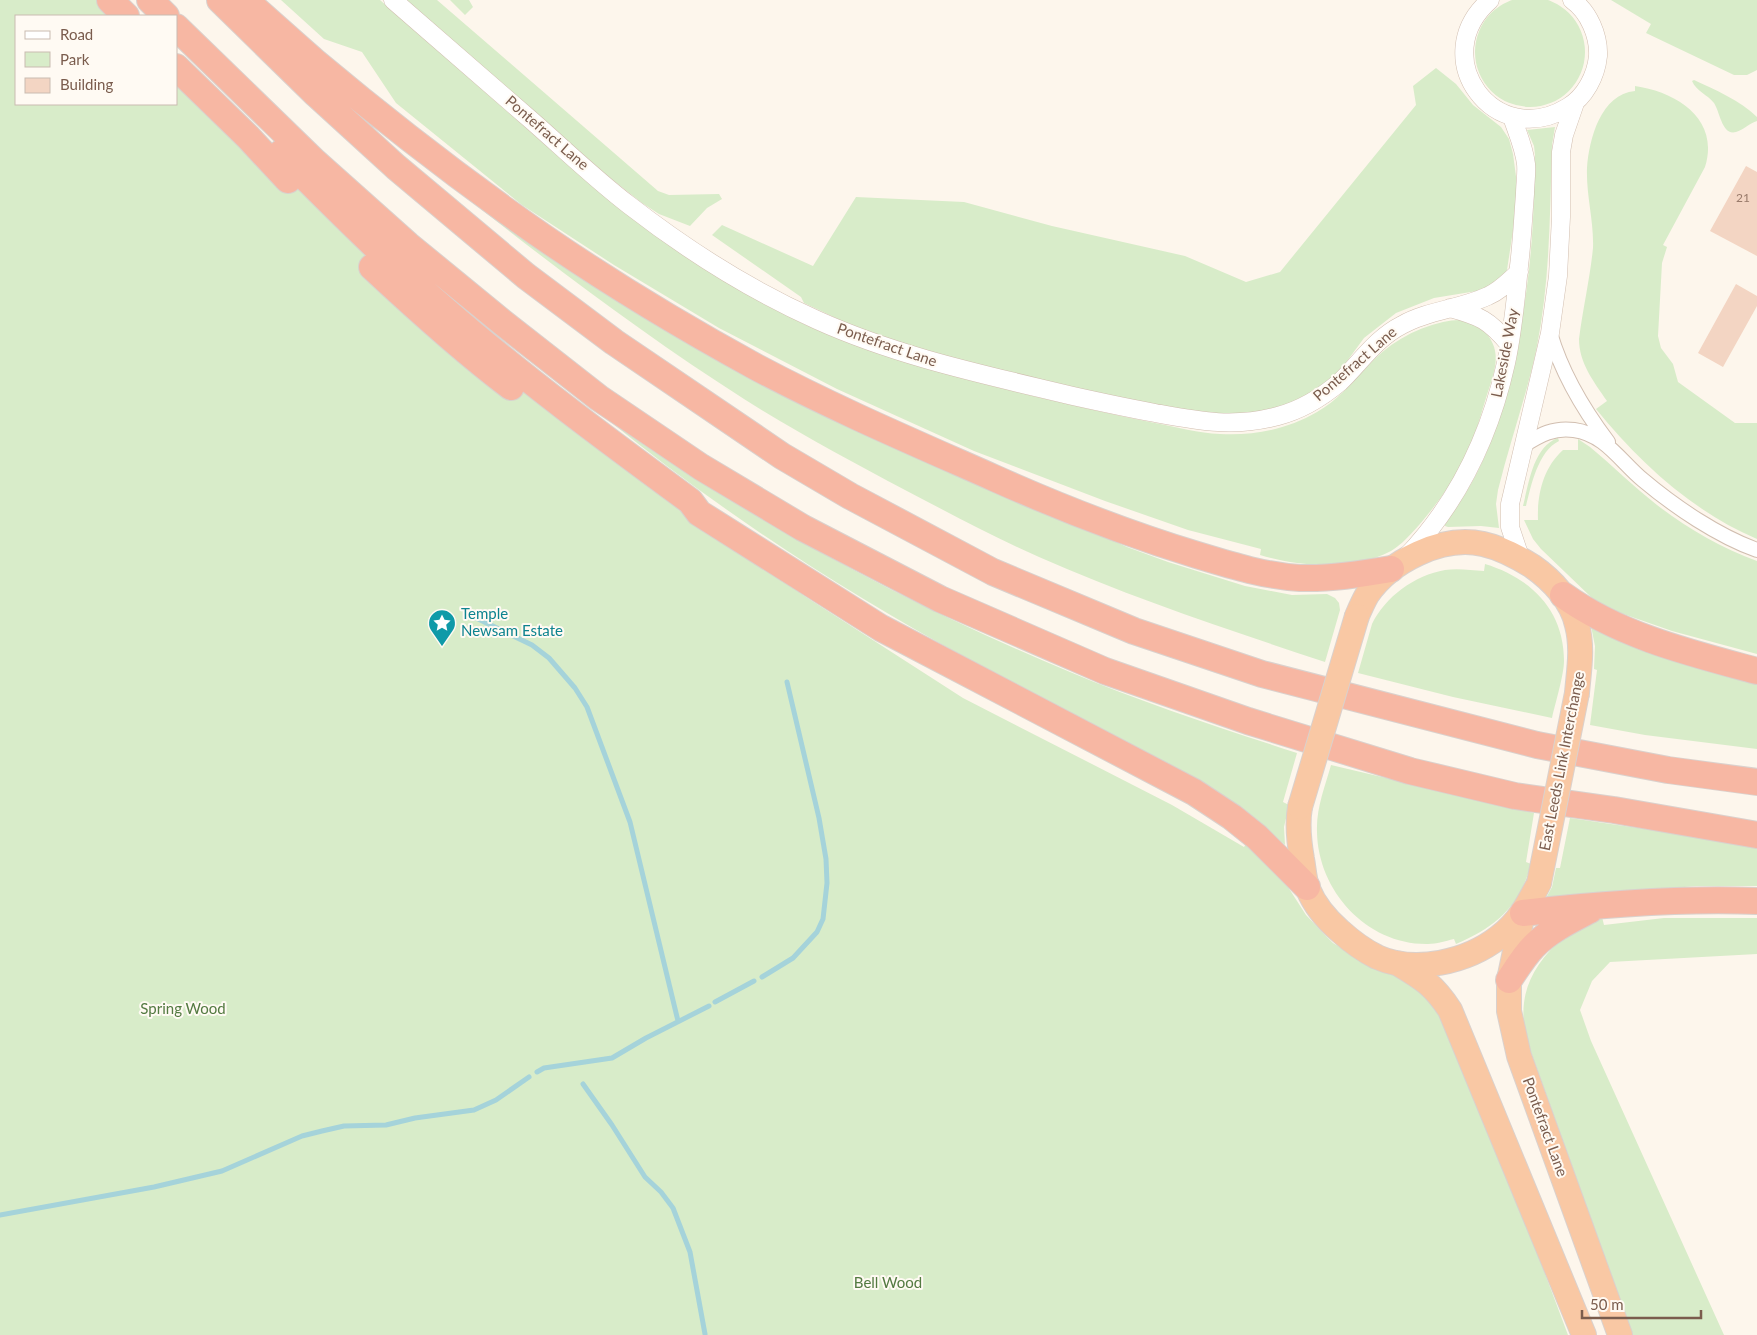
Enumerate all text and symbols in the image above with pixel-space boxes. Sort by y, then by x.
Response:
legend [15,15,178,105]
text: Road [60,25,93,43]
text: Park [60,50,90,68]
text: Building [60,75,113,93]
street label: Pontefract Lane [502,91,593,173]
house number: 21 [1736,190,1750,205]
street label: Lakeside Way [1487,307,1521,399]
street label: Pontefract Lane [835,319,940,370]
street label: Pontefract Lane [1309,322,1400,404]
place label: Temple Newsam Estate [461,604,563,639]
place icon: Temple Newsam Estate [427,608,457,647]
street label: East Leeds Link Interchange [1535,670,1587,852]
park label: Spring Wood [140,999,226,1017]
street label: Pontefract Lane [1520,1075,1572,1179]
park label: Bell Wood [854,1273,922,1291]
scale bar [1582,1288,1701,1320]
text: 50 m [1590,1295,1624,1313]

